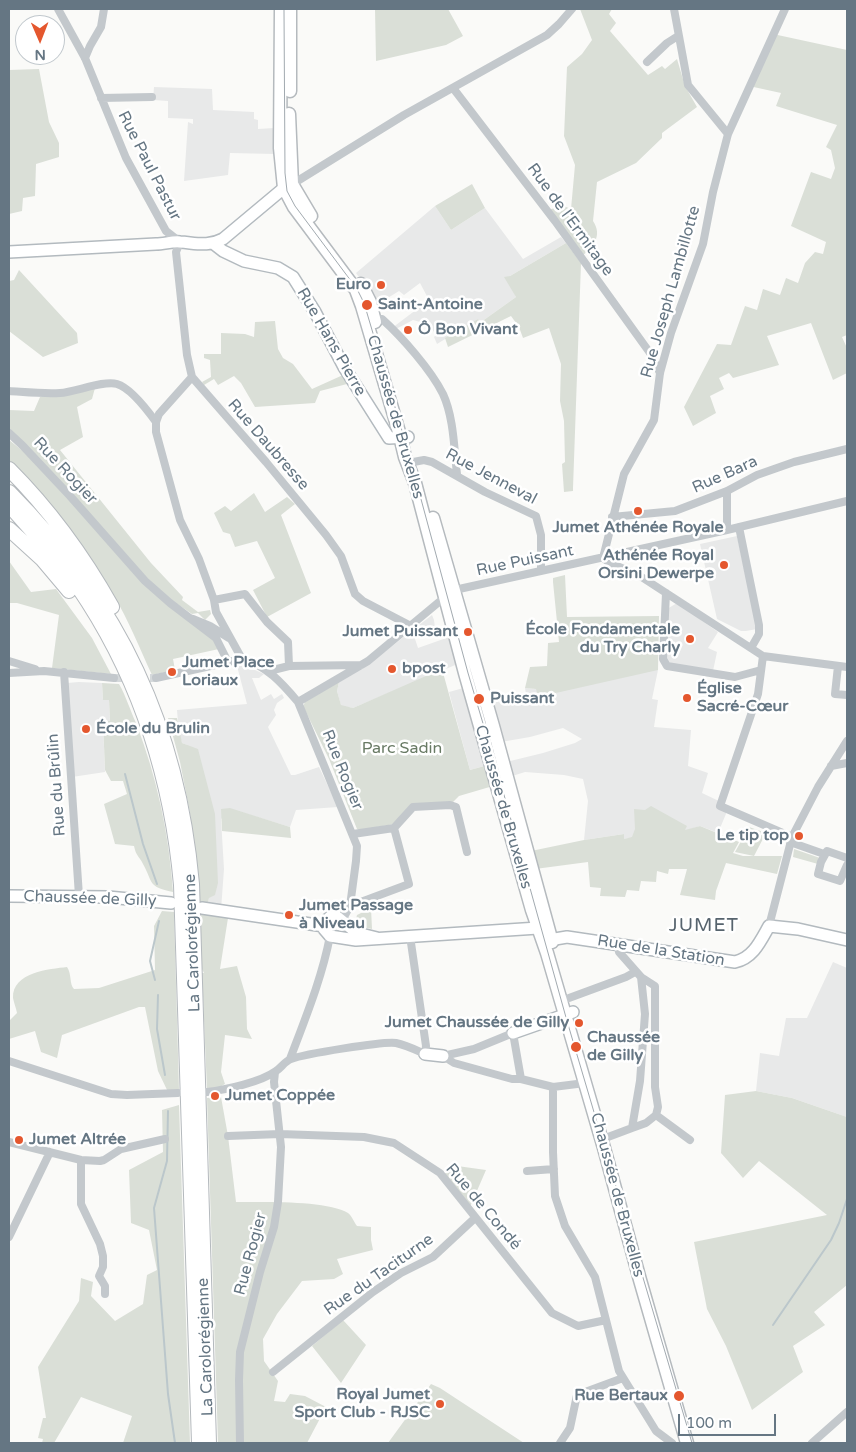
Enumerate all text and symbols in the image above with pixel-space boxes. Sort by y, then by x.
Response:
north arrow [15,15,65,65]
text: N [34,46,46,63]
street label: Rue Paul Pastur [113,108,185,224]
street label: Rue de l'Ermitage [523,160,617,280]
street label: Rue Joseph Lambillotte [637,204,705,380]
place label: Euro [336,275,371,295]
marker: Euro [375,279,387,291]
street label: Rue Hans Pierre [292,284,370,400]
place label: Saint-Antoine [378,295,483,315]
marker: Saint-Antoine [360,298,374,312]
place label: Ô Bon Vivant [418,320,518,340]
marker: Ô Bon Vivant [402,324,414,336]
street label: Chaussée de Bruxelles [362,333,428,501]
street label: Rue Daubresse [223,396,313,494]
street label: Rue Rogier [29,433,101,509]
street label: Rue Jenneval [442,445,540,509]
street label: Rue Bara [689,452,761,498]
marker: Jumet Athénée Royale [632,505,644,517]
place label: Jumet Athénée Royale [552,518,724,538]
street label: Rue Puissant [475,541,575,581]
place label: Athénée Royal Orsini Dewerpe [598,546,714,584]
marker: Athénée Royal Orsini Dewerpe [718,559,730,571]
place label: École Fondamentale du Try Charly [526,620,680,658]
place label: Jumet Puissant [342,622,458,642]
marker: Jumet Puissant [462,626,474,638]
marker: École Fondamentale du Try Charly [684,633,696,645]
place label: Jumet Place Loriaux [182,653,274,691]
place label: bpost [402,659,446,679]
marker: bpost [386,663,398,675]
marker: Jumet Place Loriaux [166,666,178,678]
place label: Église Sacré-Cœur [697,679,788,717]
place label: Puissant [490,689,554,709]
marker: Puissant [472,692,486,706]
marker: Église Sacré-Cœur [681,692,693,704]
place label: École du Brulin [96,719,210,739]
marker: École du Brulin [80,723,92,735]
street label: Chaussée de Bruxelles [470,723,536,891]
street label: Rue Rogier [317,727,367,813]
street label: Rue du Brûlin [44,733,70,837]
park label: Parc Sadin [362,739,442,759]
place label: Le tip top [716,826,789,846]
marker: Le tip top [793,830,805,842]
street label: La Carolorégienne [181,873,205,1013]
street label: Chaussée de Gilly [23,887,157,911]
place label: Jumet Passage à Niveau [299,896,413,934]
marker: Jumet Passage à Niveau [283,909,295,921]
district label: JUMET [668,915,740,937]
street label: Rue de la Station [596,931,726,971]
place label: Jumet Chaussée de Gilly [385,1013,569,1033]
marker: Jumet Chaussée de Gilly [573,1017,585,1029]
place label: Chaussée de Gilly [587,1028,660,1066]
marker: Chaussée de Gilly [569,1040,583,1054]
place label: Jumet Coppée [225,1086,335,1106]
marker: Jumet Coppée [209,1090,221,1102]
street label: Chaussée de Bruxelles [586,1111,648,1279]
place label: Jumet Altrée [29,1130,126,1150]
marker: Jumet Altrée [13,1134,25,1146]
street label: Rue de Condé [441,1160,525,1254]
street label: Rue Rogier [231,1211,271,1297]
street label: Rue du Taciturne [321,1230,437,1320]
street label: La Carolorégienne [194,1277,218,1417]
place label: Royal Jumet Sport Club - RJSC [294,1385,430,1423]
place label: Rue Bertaux [574,1386,668,1406]
marker: Rue Bertaux [672,1389,686,1403]
marker: Royal Jumet Sport Club - RJSC [434,1398,446,1410]
scale bar [681,1404,778,1436]
text: 100 m [686,1414,732,1432]

